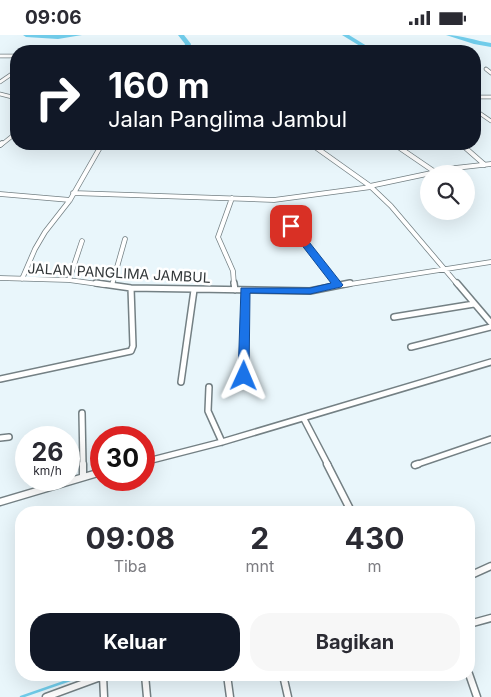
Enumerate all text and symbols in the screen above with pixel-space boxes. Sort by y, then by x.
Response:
text: 09:06 [25,6,82,29]
text: 160 m [108,64,210,106]
icon: right [25,65,90,130]
text: Jalan Panglima Jambul [108,106,347,132]
map controls [420,165,475,220]
button: search [420,165,475,220]
pin [270,205,312,247]
icon: arrive [277,212,305,240]
street label: JALAN PANGLIMA JAMBUL [27,259,211,286]
position arrow [217,349,269,401]
speed limit sign: 30 [90,426,155,491]
text: 26 [32,437,63,467]
text: km/h [33,463,62,478]
text: 09:08 [85,520,175,556]
text: 2 [250,520,269,556]
text: 430 [345,520,405,556]
text: Tiba [114,556,147,576]
text: mnt [245,556,274,576]
text: m [368,556,382,576]
button: Keluar [30,613,240,671]
button: Bagikan [250,613,460,671]

